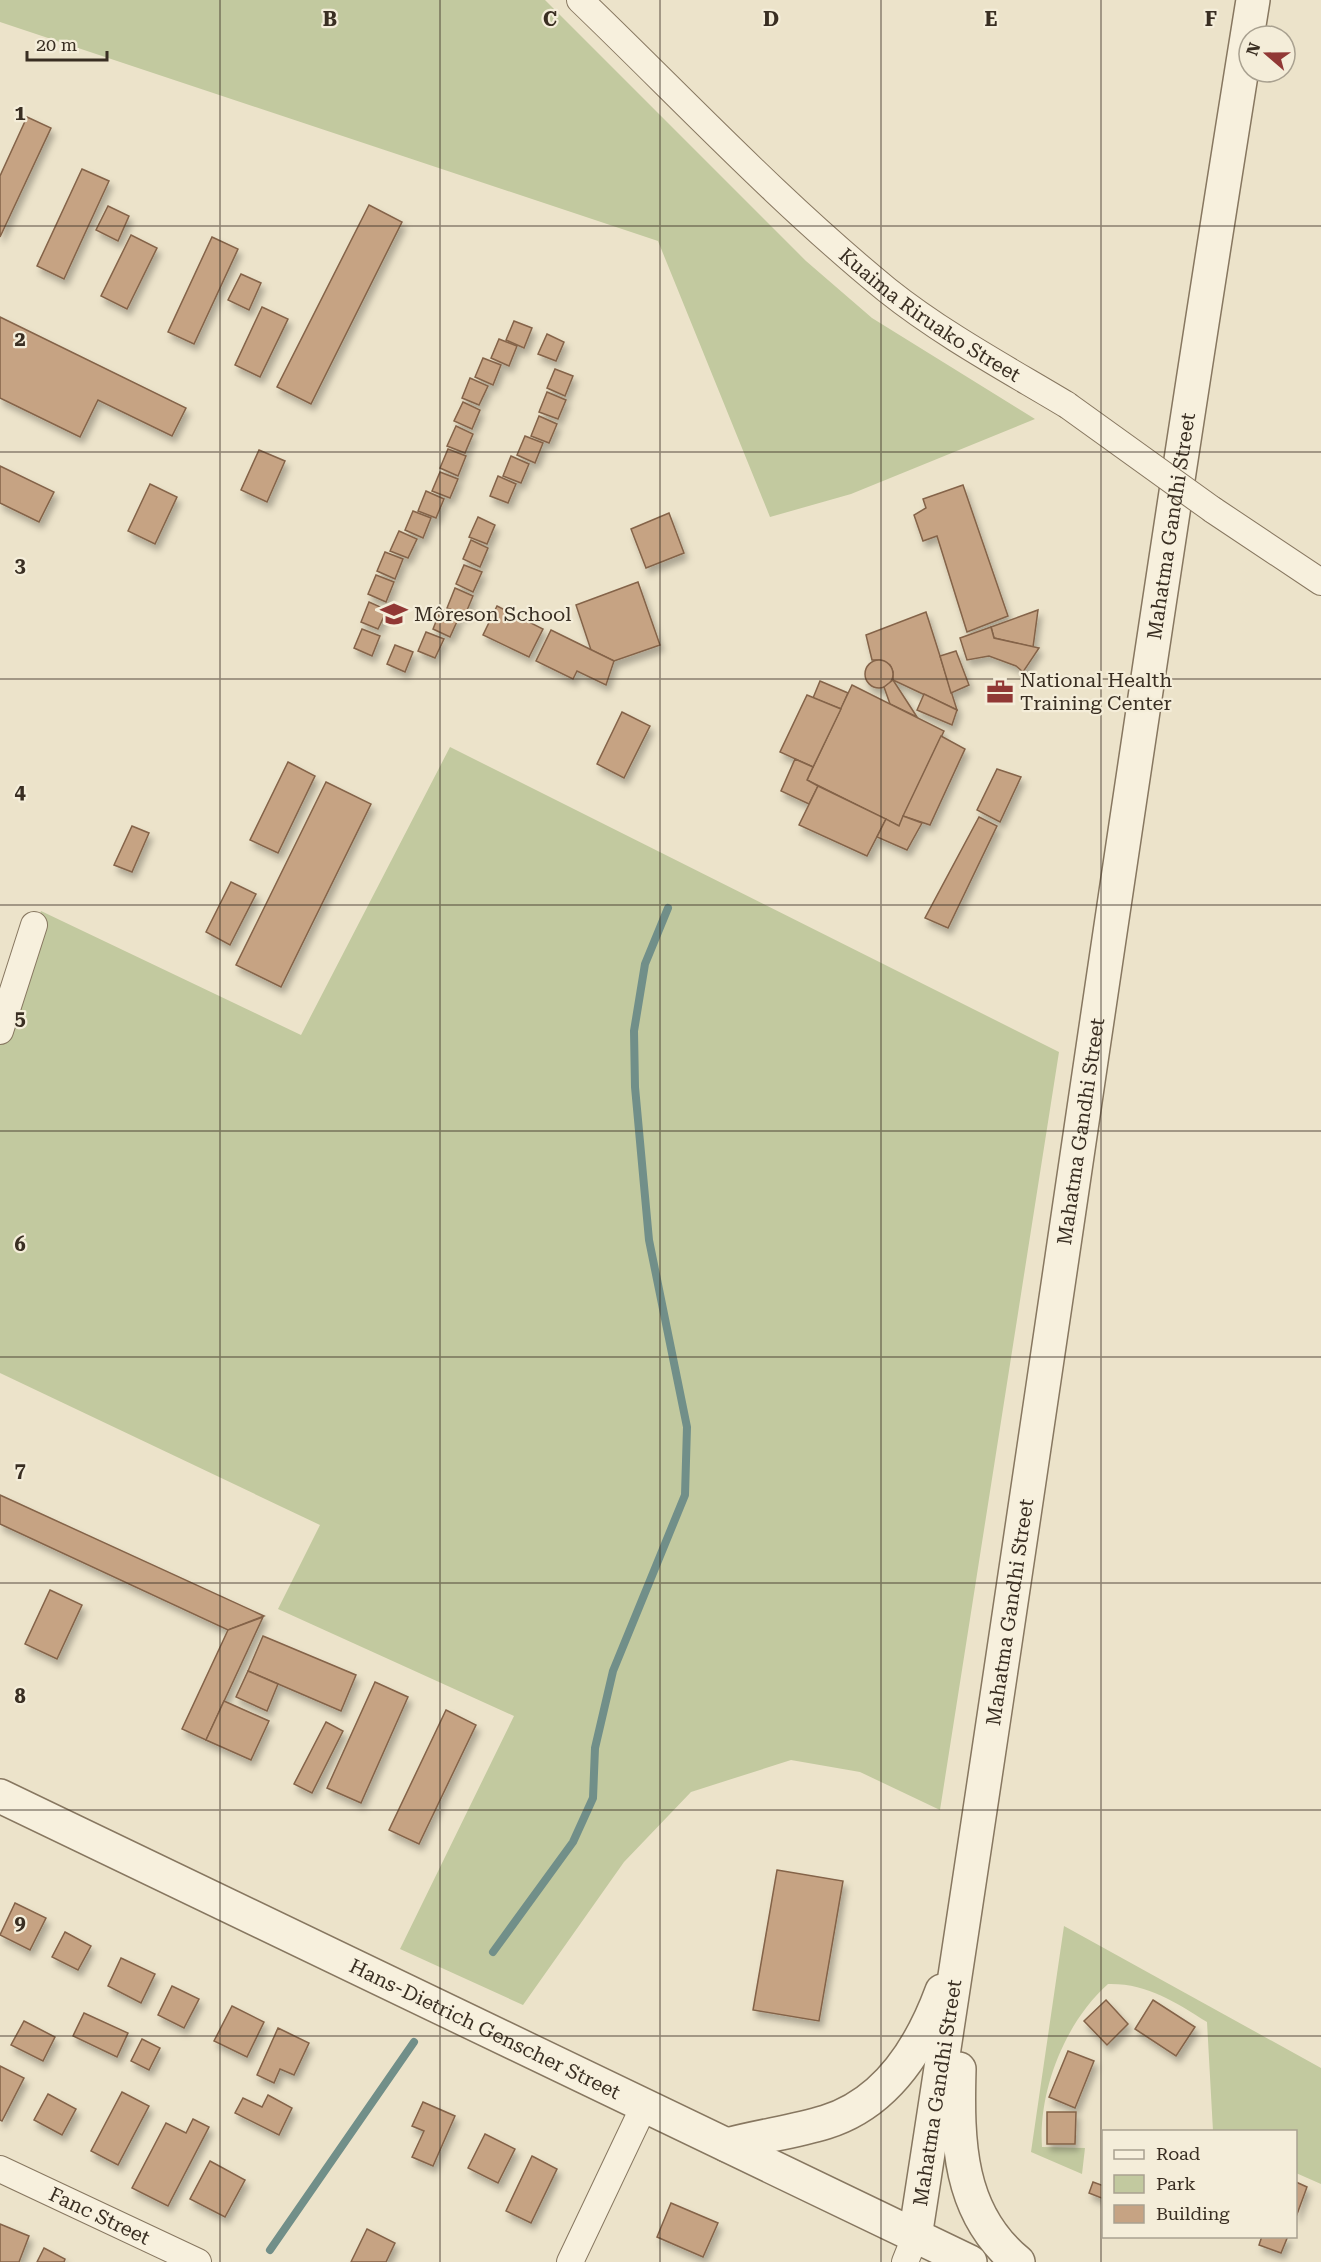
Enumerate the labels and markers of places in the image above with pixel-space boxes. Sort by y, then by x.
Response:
school or university icon: Môreson School [379,599,409,629]
place label: Môreson School [414,602,571,626]
place label: National Health Training Center [1020,668,1172,715]
office icon: National Health Training Center [985,677,1015,707]

